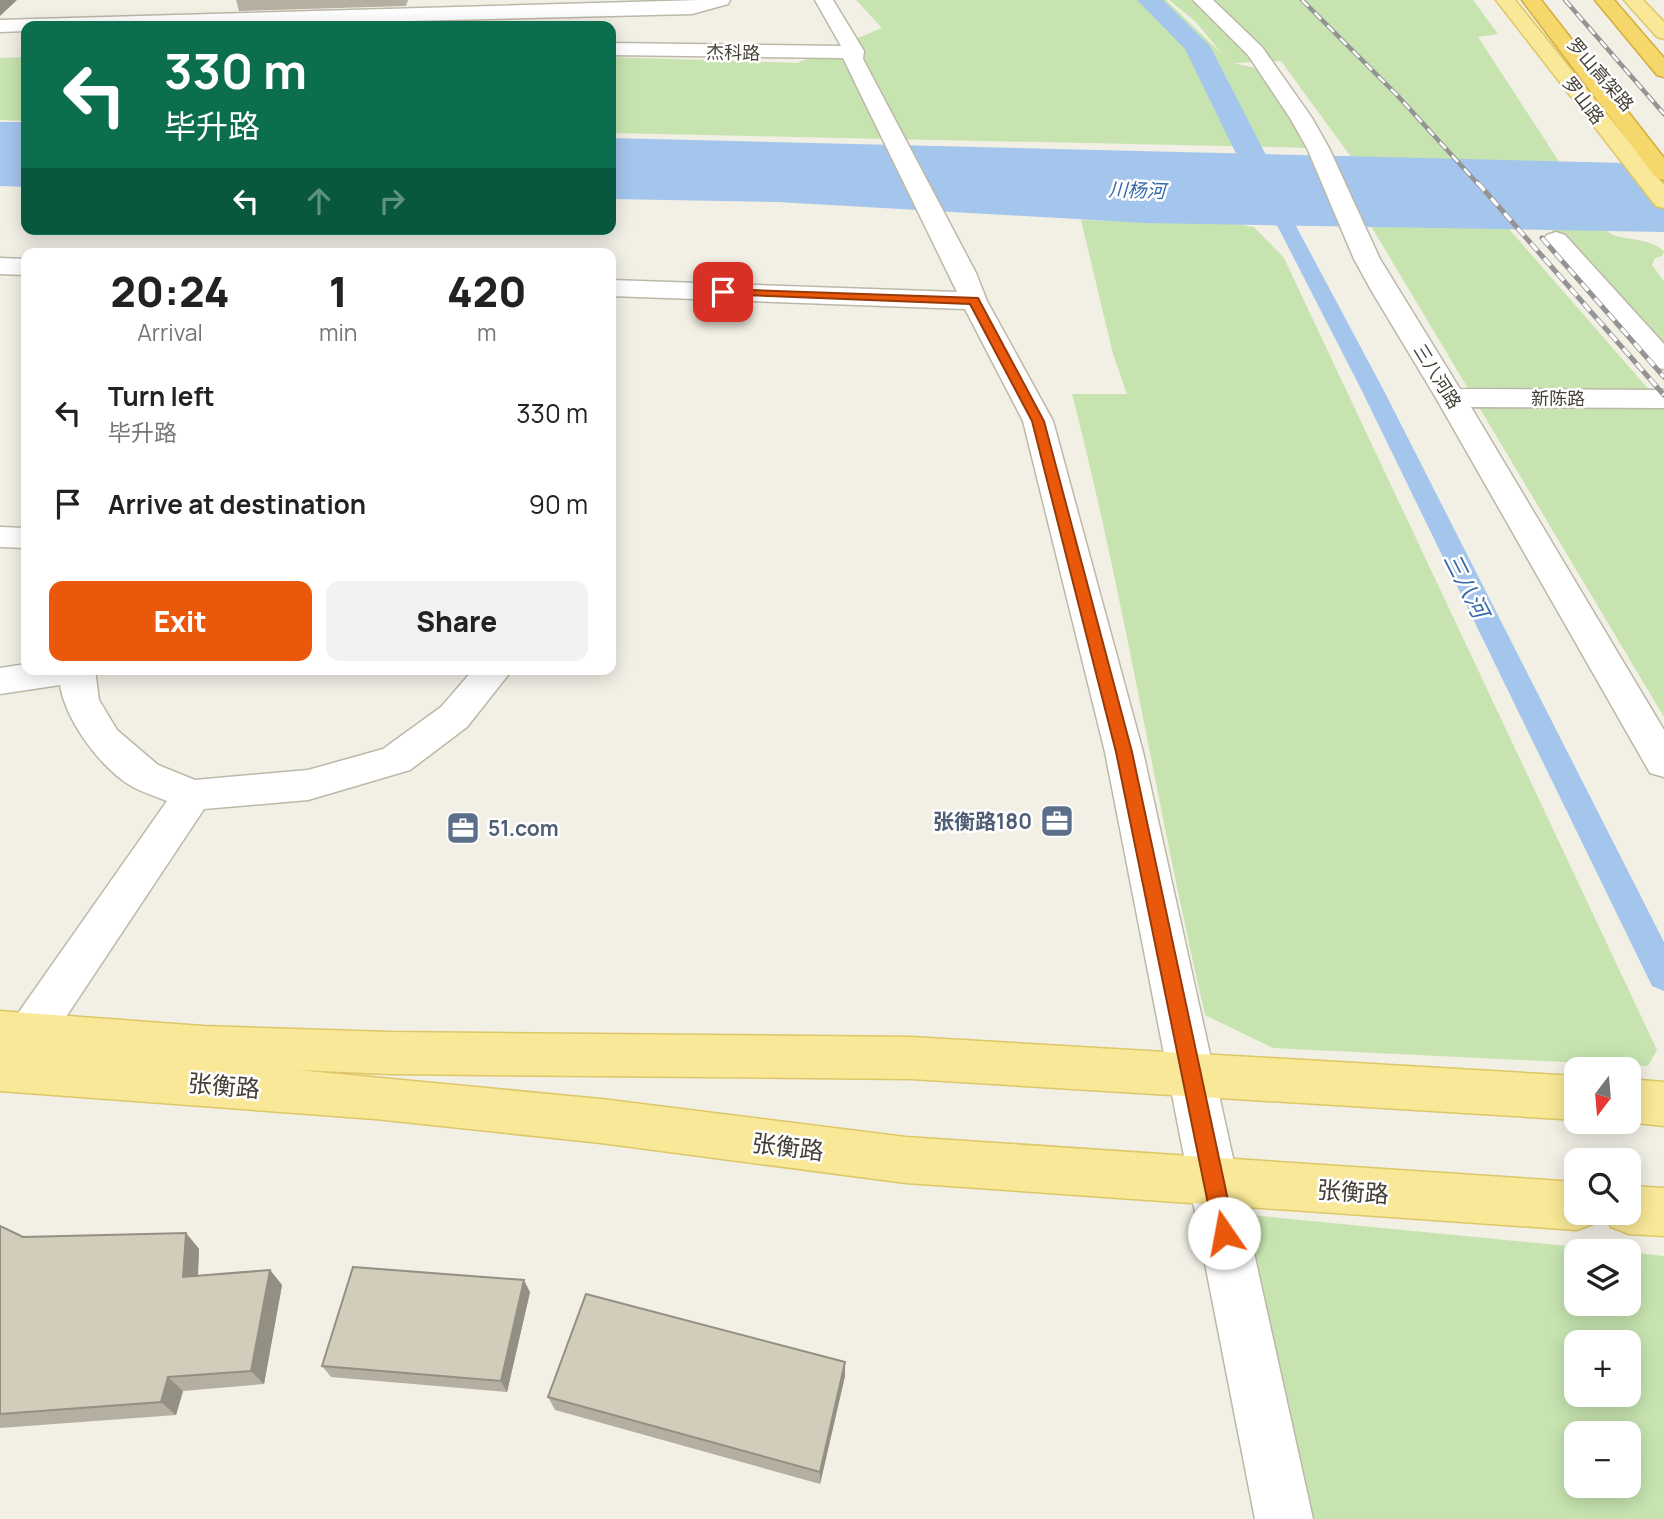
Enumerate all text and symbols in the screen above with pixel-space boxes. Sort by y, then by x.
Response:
street label: 罗山高架路 [1562,32,1640,116]
text: 330 m [164,37,307,104]
street label: 杰科路 [706,40,760,64]
icon: left [49,49,140,140]
street label: 罗山路 [1558,71,1610,129]
text: 毕升路 [164,104,260,148]
water label: 川杨河 [1108,176,1170,204]
icon: left [227,182,265,220]
icon: ahead [300,182,338,220]
icon: right [373,182,411,220]
text: 20:24 [110,262,230,320]
text: 1 [329,262,348,320]
text: 420 [447,262,527,320]
pin [693,262,753,322]
icon: arrive [704,273,742,311]
text: Arrival [137,316,203,348]
text: min [319,316,358,348]
text: m [477,316,497,348]
street label: 三八河路 [1409,339,1467,413]
text: Turn left [108,378,215,414]
street label: 新陈路 [1531,386,1585,410]
icon: left [49,394,87,432]
text: 330 m [516,395,588,431]
text: 毕升路 [108,416,177,448]
icon: arrive [49,485,87,523]
text: Arrive at destination [108,486,366,522]
text: 90 m [529,486,588,522]
water label: 三八河 [1437,547,1499,627]
button: Exit [49,581,312,661]
button: Share [326,581,588,661]
office icon: 张衡路180 [1038,802,1076,840]
place label: 张衡路180 [933,807,1032,835]
office icon: 51.com [444,809,482,847]
place label: 51.com [488,814,559,842]
north arrow [1564,1057,1642,1134]
map controls [1564,1057,1641,1498]
street label: 张衡路 [187,1065,261,1105]
street label: 张衡路 [750,1125,826,1167]
button: search [1564,1148,1641,1225]
street label: 张衡路 [1316,1172,1390,1210]
position arrow [1187,1196,1261,1270]
button: layers [1564,1239,1641,1316]
button: + [1564,1330,1641,1407]
button: − [1564,1421,1641,1498]

